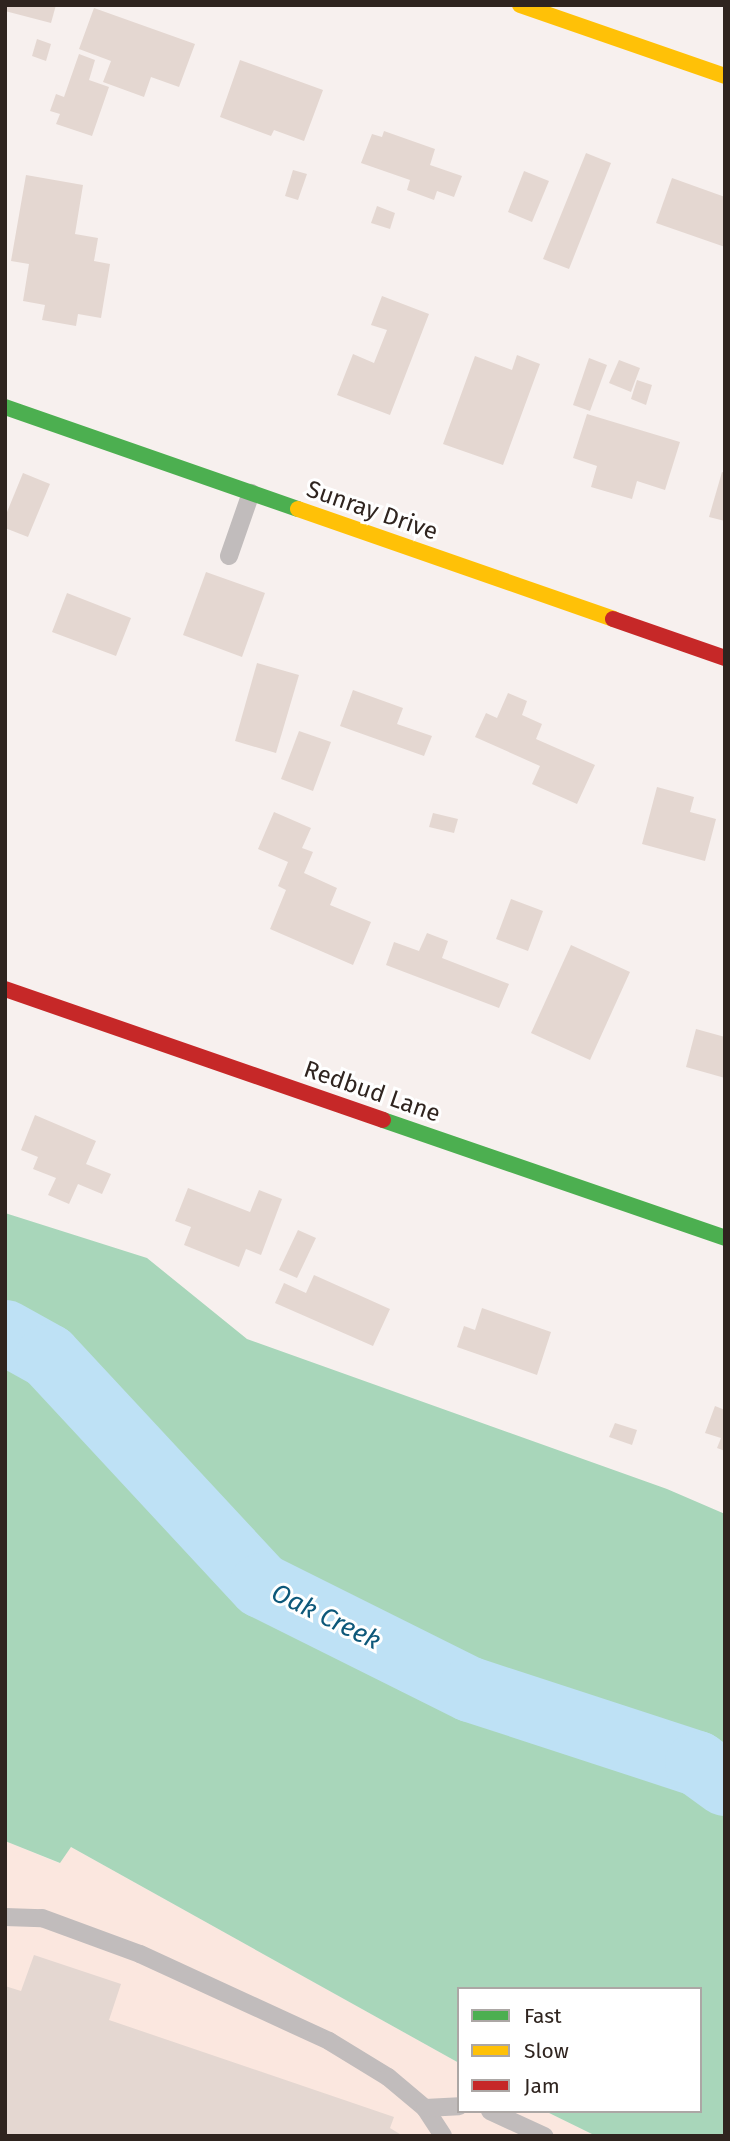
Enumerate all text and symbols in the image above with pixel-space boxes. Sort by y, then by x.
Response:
street label: Sunray Drive [303,475,441,547]
street label: Redbud Lane [300,1055,444,1129]
water label: Oak Creek [266,1577,386,1657]
legend [457,1987,702,2113]
text: Fast [524,2003,562,2029]
text: Slow [524,2038,569,2064]
text: Jam [524,2073,560,2099]

